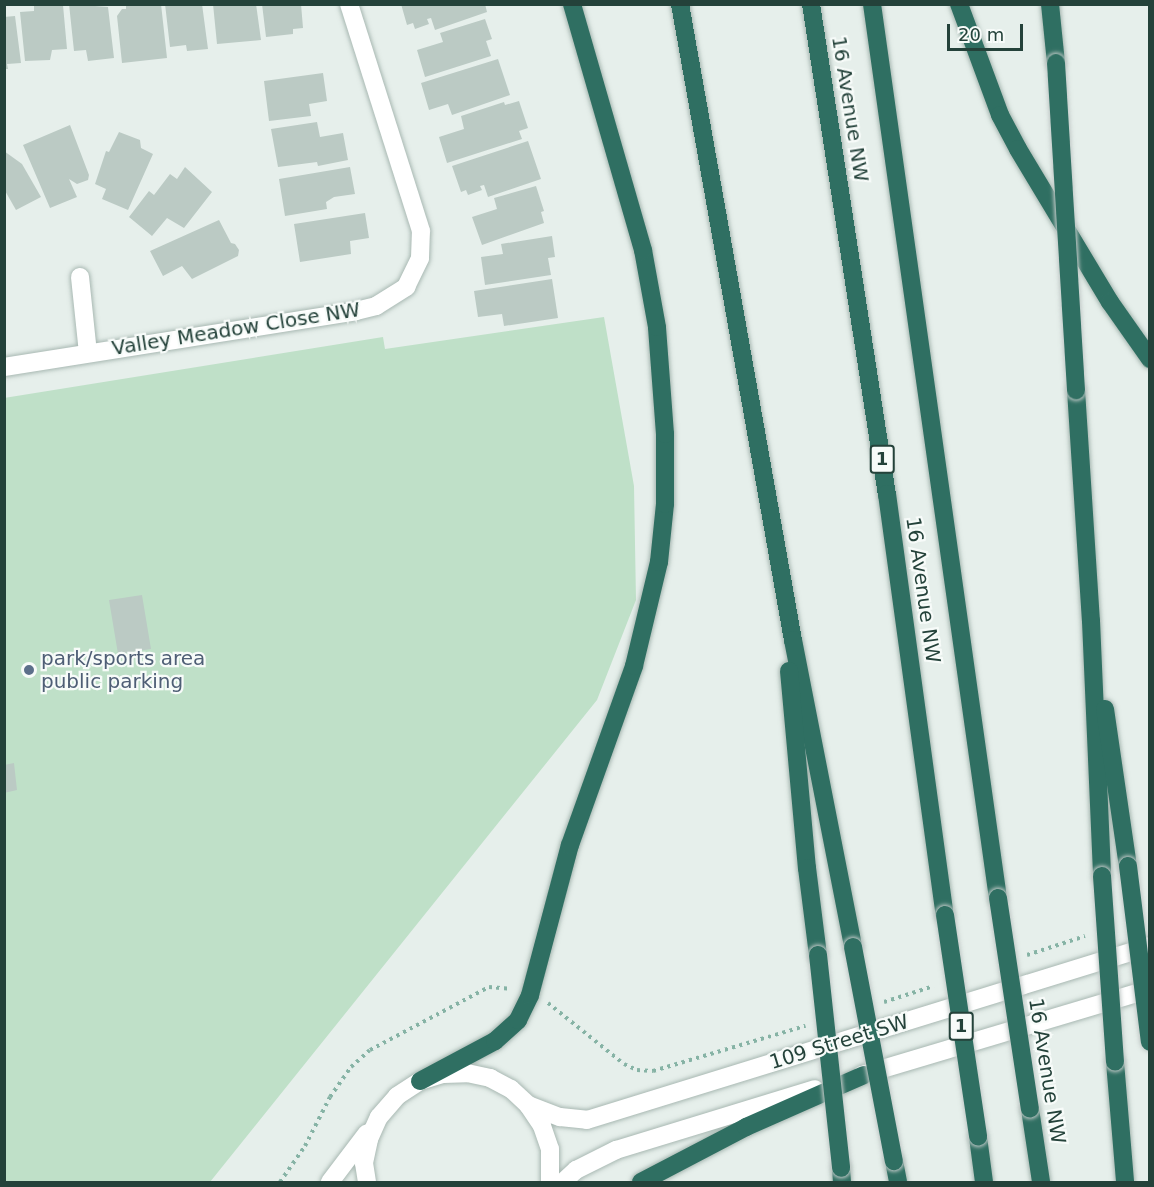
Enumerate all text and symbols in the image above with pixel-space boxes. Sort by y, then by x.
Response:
scale bar [950,12,1026,50]
text: 20 m [958,24,1004,45]
street label: 16 Avenue NW [827,34,873,184]
street label: Valley Meadow Close NW [110,298,362,360]
road number: 1 [868,444,896,474]
street label: 16 Avenue NW [901,515,945,665]
place label: park/sports area public parking [41,646,205,693]
marker: park/sports area public parking [22,663,36,677]
street label: 16 Avenue NW [1024,996,1070,1146]
street label: 109 Street SW [767,1009,911,1075]
road number: 1 [948,1011,974,1041]

